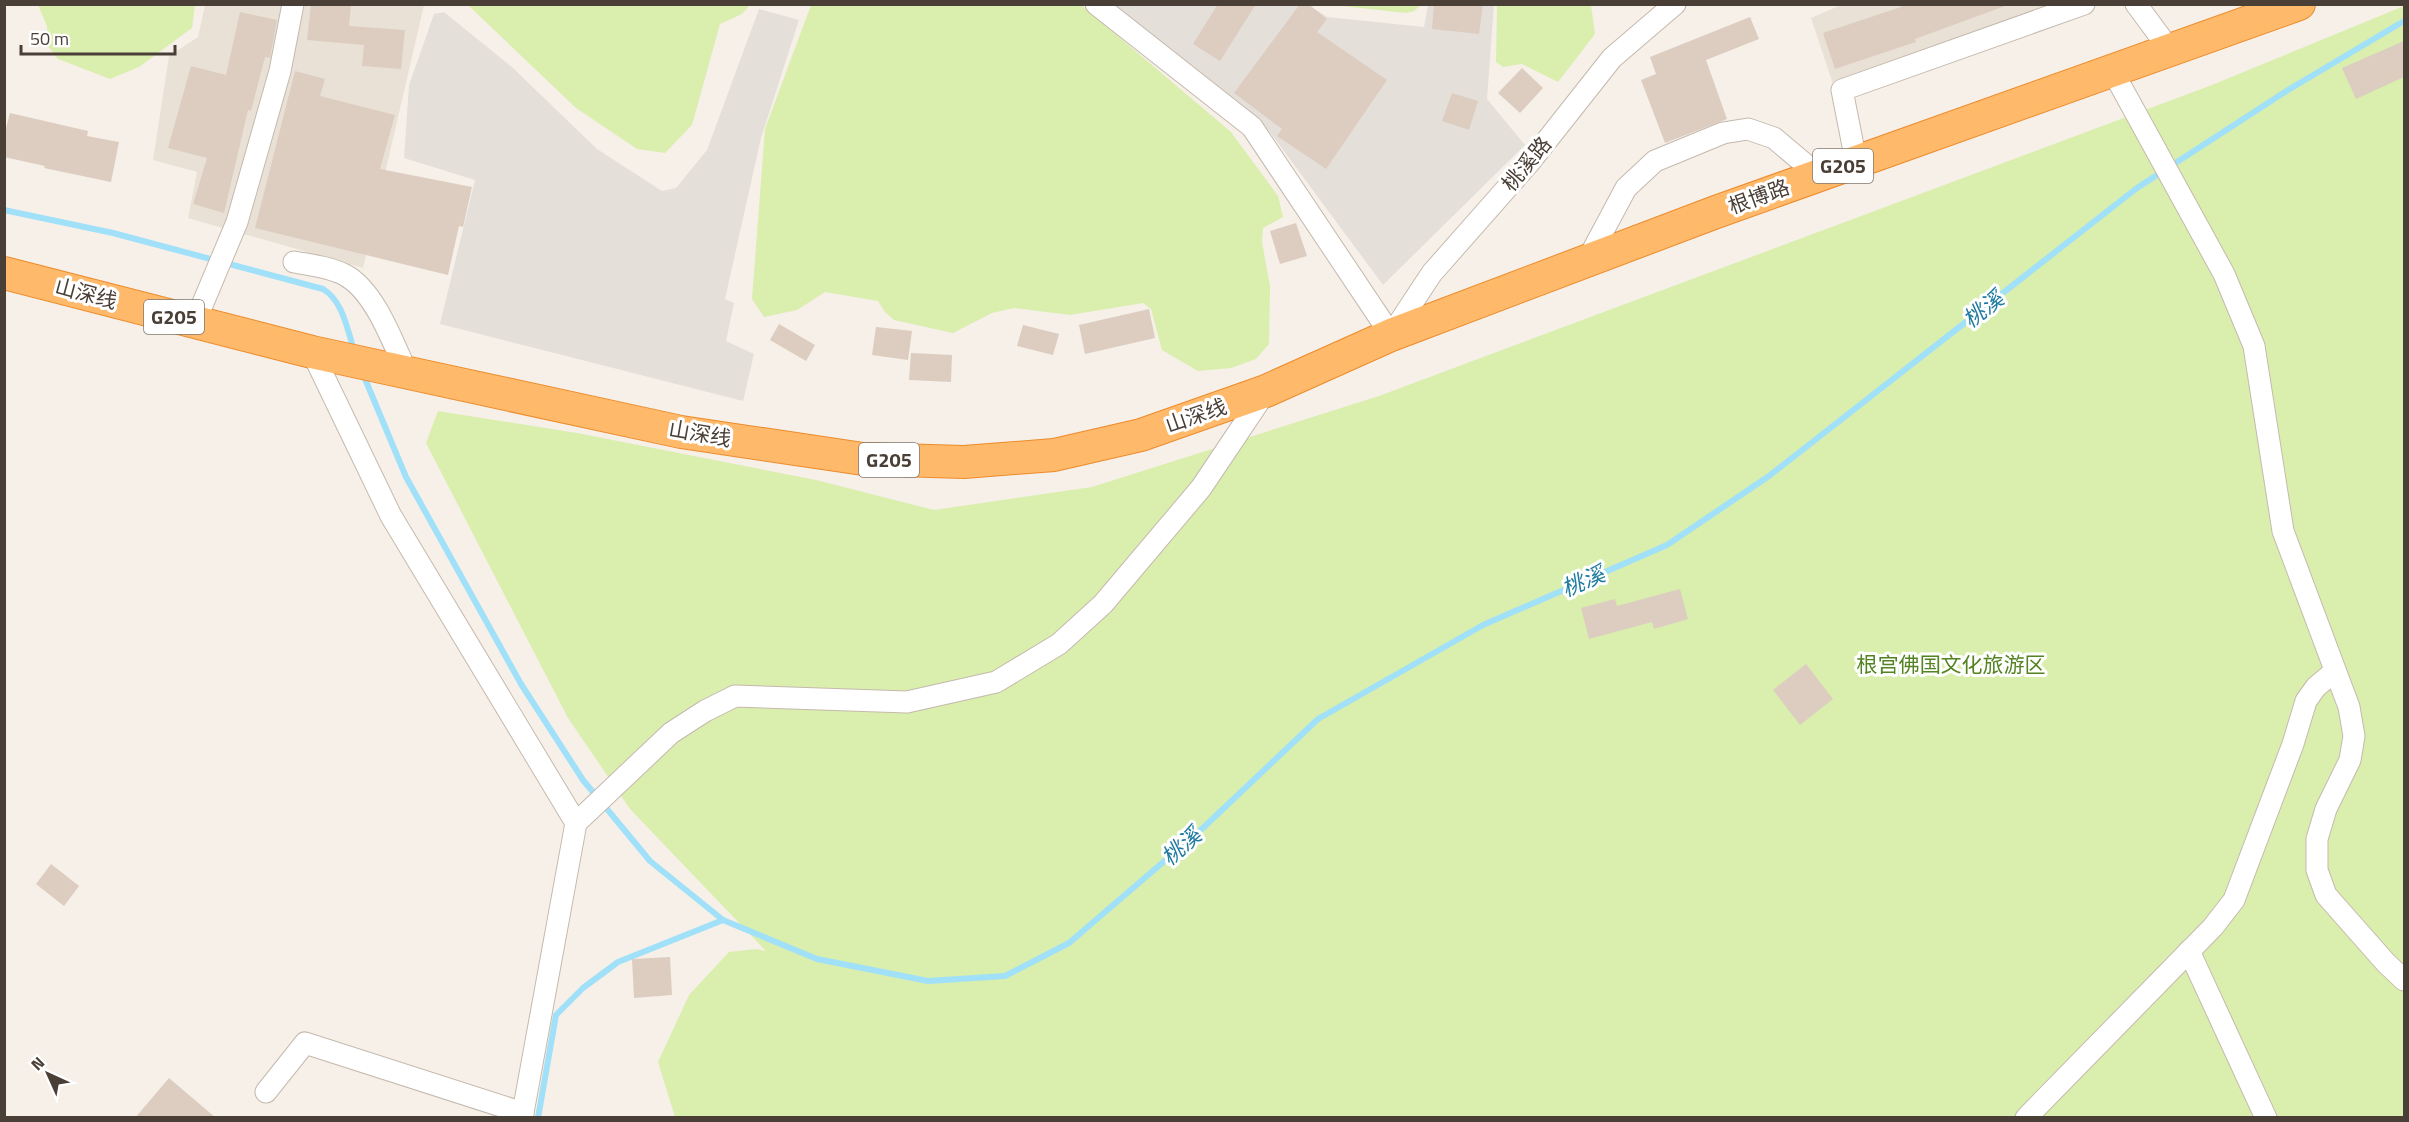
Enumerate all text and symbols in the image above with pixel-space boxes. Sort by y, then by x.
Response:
scale bar [21,18,176,56]
text: 50 m [30,25,69,52]
street label: 桃溪路 [1494,129,1559,198]
road number: G205 [1813,149,1873,183]
street label: 根博路 [1724,170,1794,222]
street label: 山深线 [52,269,121,317]
water label: 桃溪 [1955,281,2012,336]
road number: G205 [144,300,204,334]
street label: 山深线 [1161,390,1231,440]
street label: 山深线 [666,412,734,454]
road number: G205 [859,443,919,477]
water label: 桃溪 [1556,556,1612,605]
park label: 根宫佛国文化旅游区 [1857,648,2046,680]
water label: 桃溪 [1153,817,1210,873]
north arrow [18,1044,78,1104]
text: N [25,1051,50,1076]

